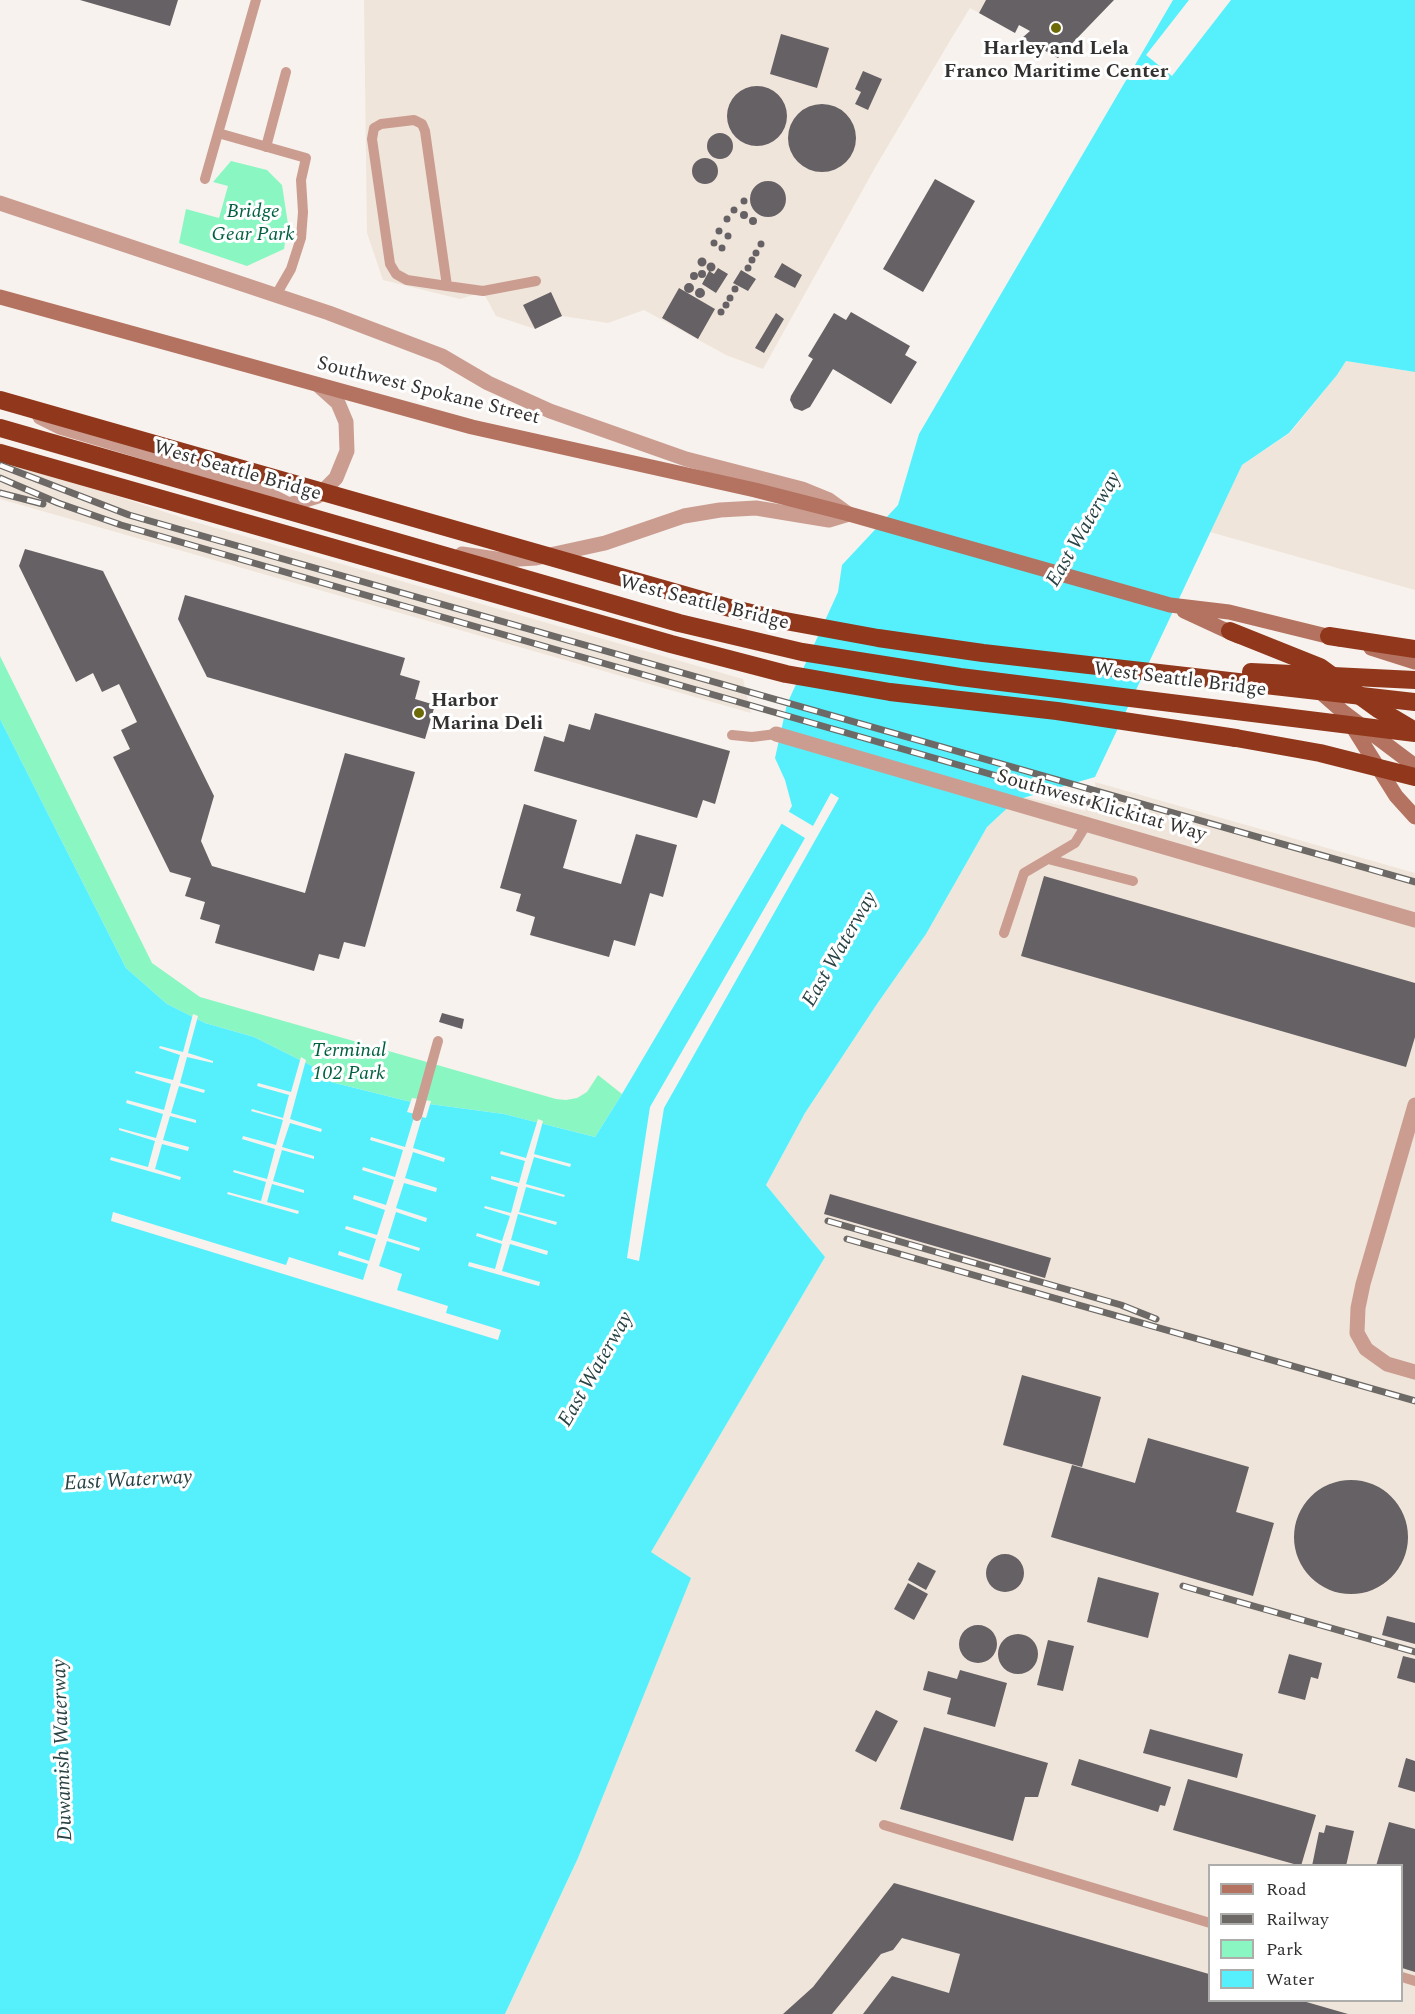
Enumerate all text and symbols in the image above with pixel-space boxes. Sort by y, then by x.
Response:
marker: Harley and Lela Franco Maritime Center [1049,21,1063,35]
place label: Harley and Lela Franco Maritime Center [944,38,1168,85]
park label: Bridge Gear Park [211,201,295,248]
street label: Southwest Spokane Street [314,353,542,431]
street label: West Seattle Bridge [150,437,324,507]
water label: East Waterway [1042,468,1128,592]
street label: West Seattle Bridge [617,571,791,637]
street label: West Seattle Bridge [1092,659,1268,703]
place label: Harbor Marina Deli [431,690,543,737]
marker: Harbor Marina Deli [412,706,426,720]
street label: Southwest Klickitat Way [993,766,1209,848]
water label: East Waterway [798,888,884,1012]
park label: Terminal 102 Park [312,1040,386,1087]
water label: East Waterway [554,1308,640,1432]
water label: East Waterway [63,1466,193,1498]
water label: Duwamish Waterway [48,1658,80,1842]
legend [1208,1864,1403,2002]
text: Road [1266,1876,1307,1903]
text: Railway [1266,1906,1329,1933]
text: Park [1266,1936,1303,1963]
text: Water [1266,1966,1314,1993]

